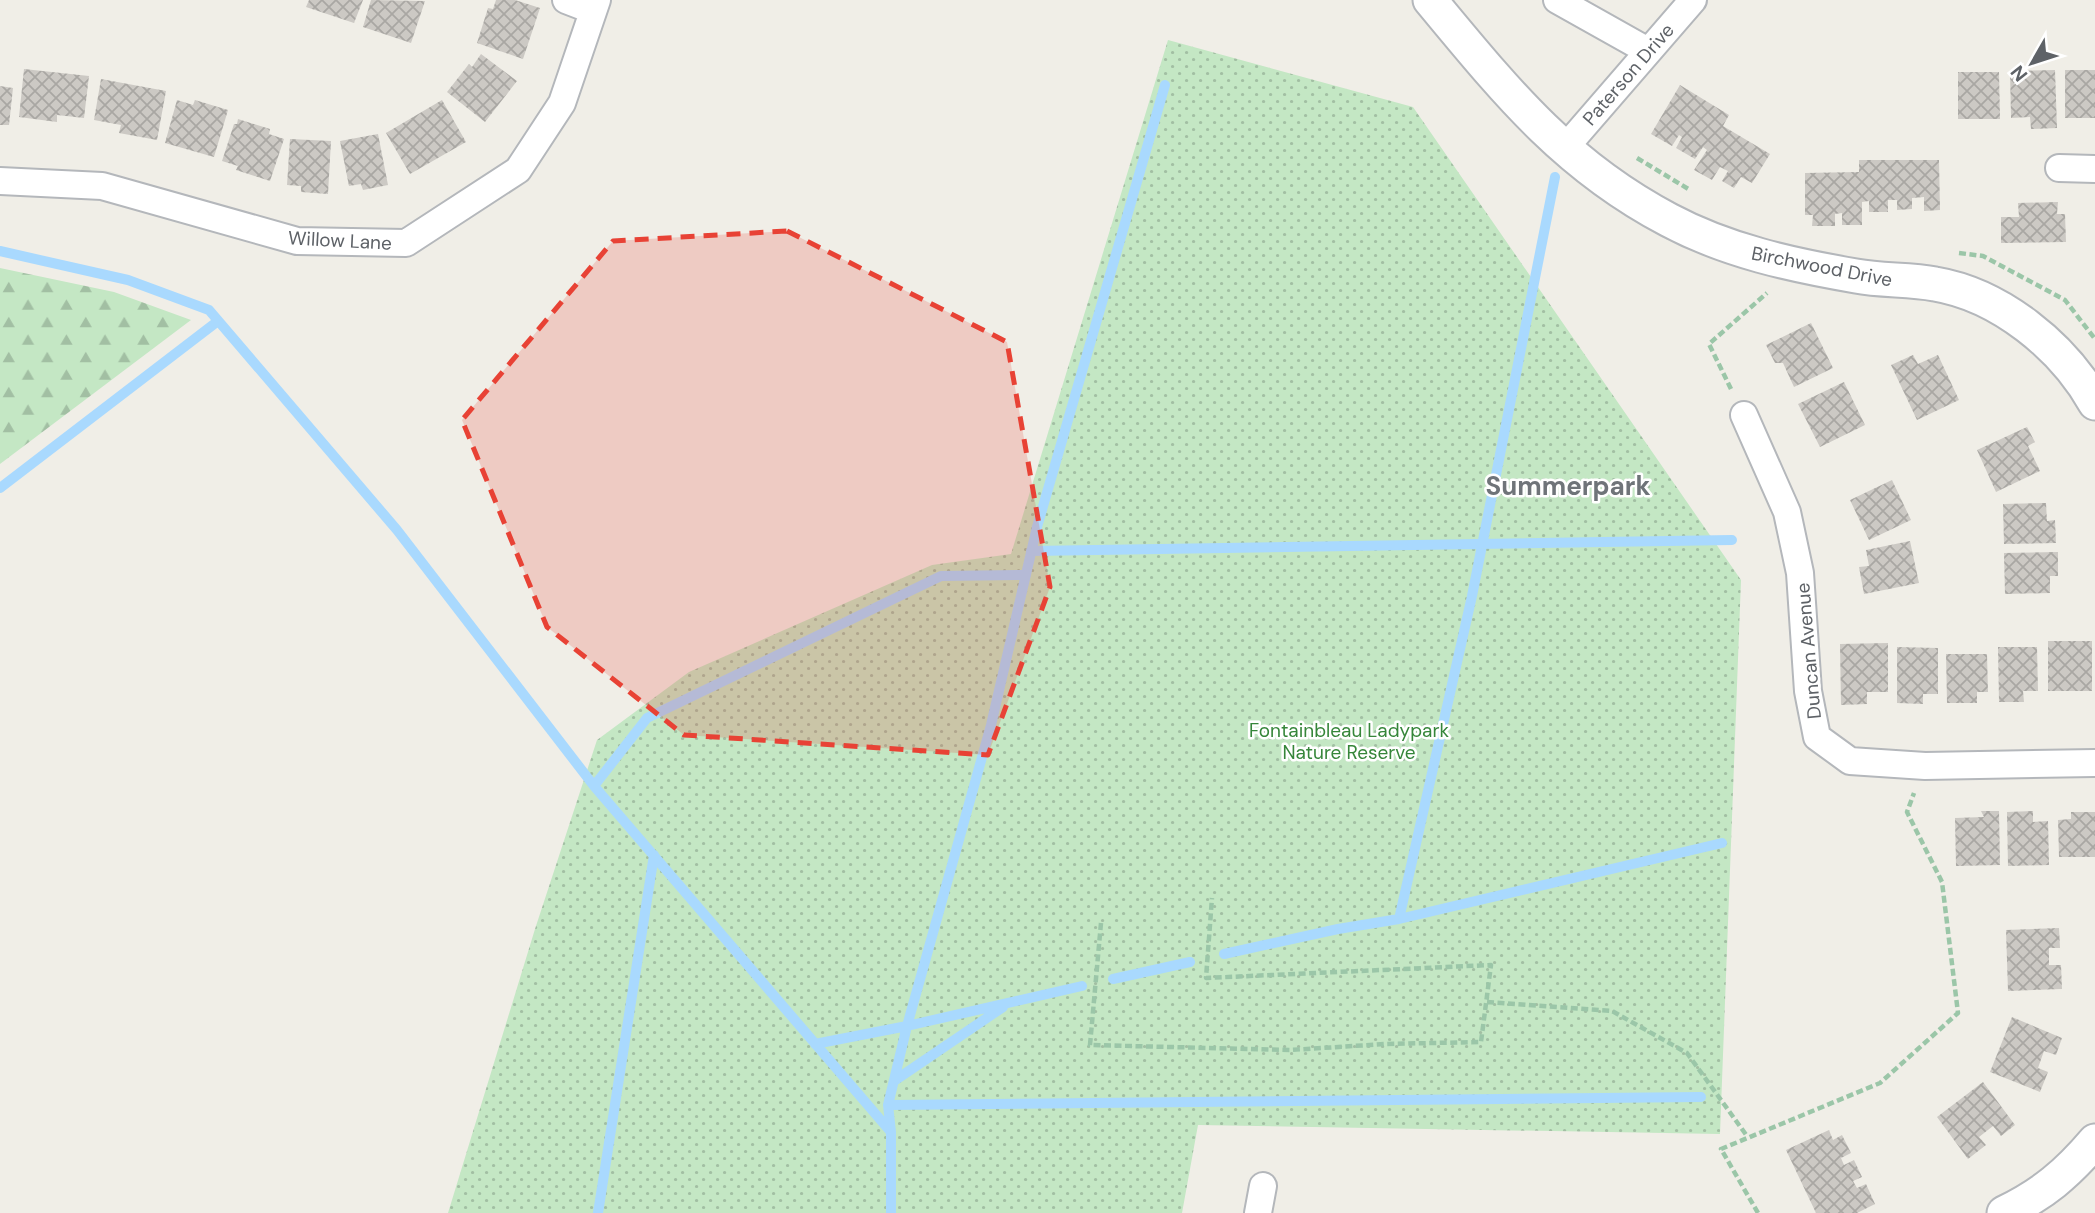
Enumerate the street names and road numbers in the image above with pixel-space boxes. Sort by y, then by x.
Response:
street label: Paterson Drive [1577,18,1680,131]
street label: Willow Lane [287,225,393,256]
street label: Birchwood Drive [1749,241,1895,292]
street label: Duncan Avenue [1790,582,1827,720]

